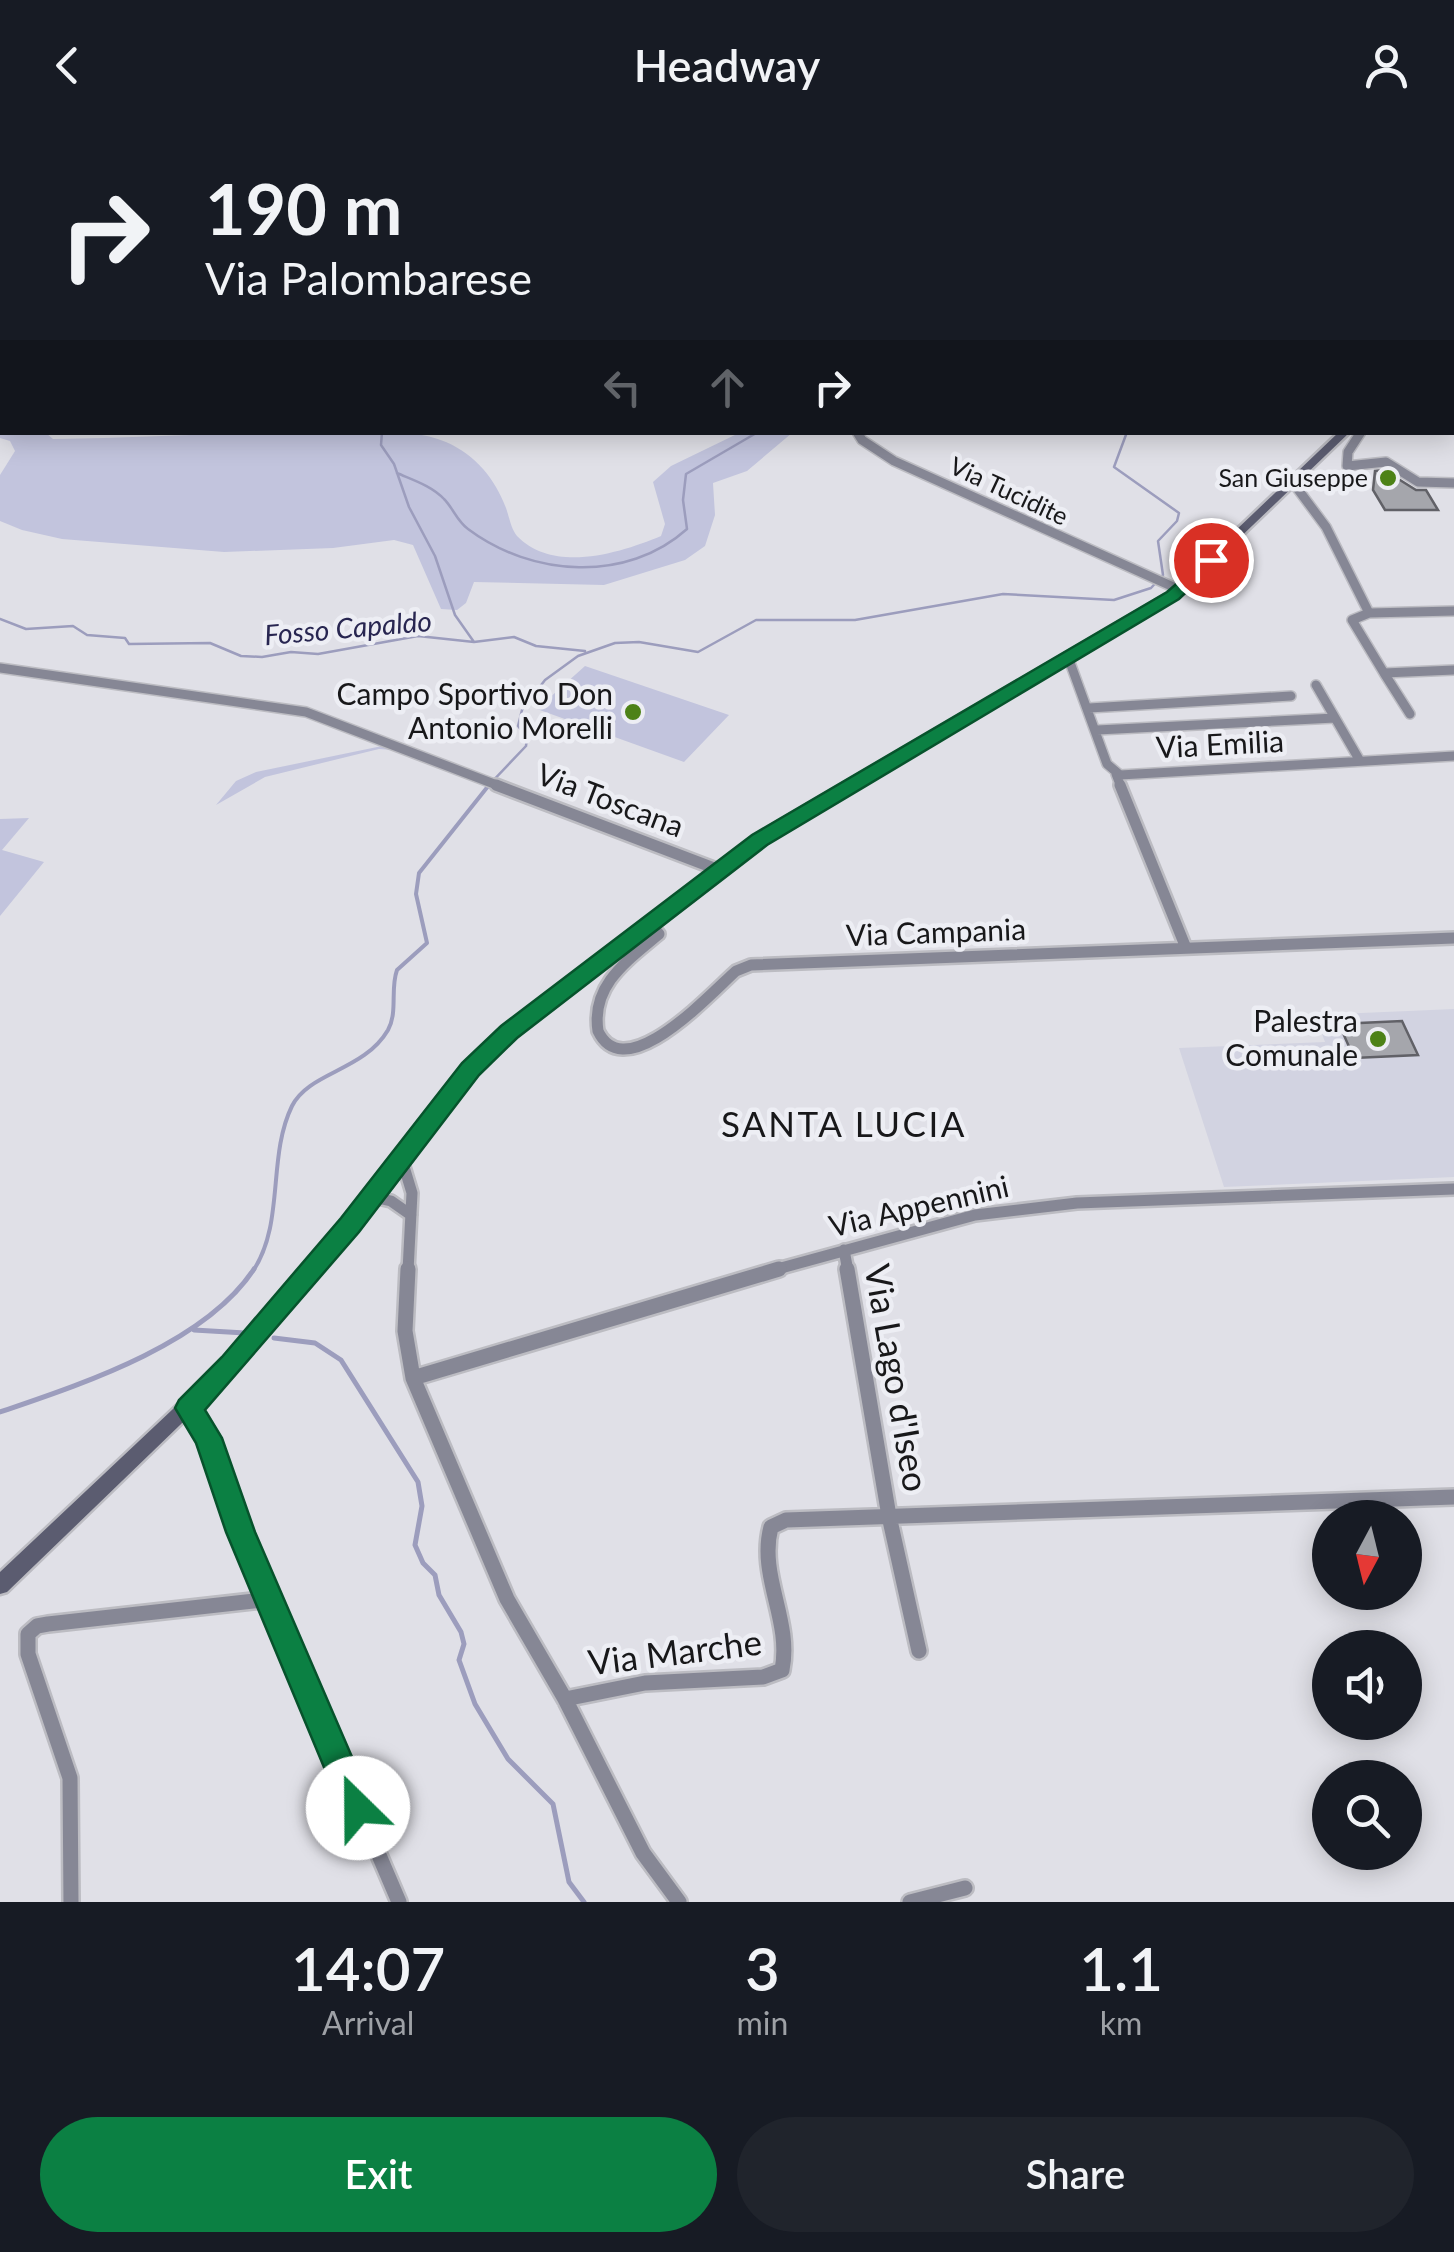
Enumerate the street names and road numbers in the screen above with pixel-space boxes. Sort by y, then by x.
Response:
street label: Via Tucidite [945,450,1073,531]
street label: Via Emilia [1155,722,1285,764]
street label: Via Toscana [532,755,689,844]
street label: Via Campania [845,910,1027,952]
street label: Via Appennini [825,1167,1012,1243]
street label: Via Lago d'Iseo [857,1261,939,1495]
street label: Via Marche [586,1620,764,1682]

